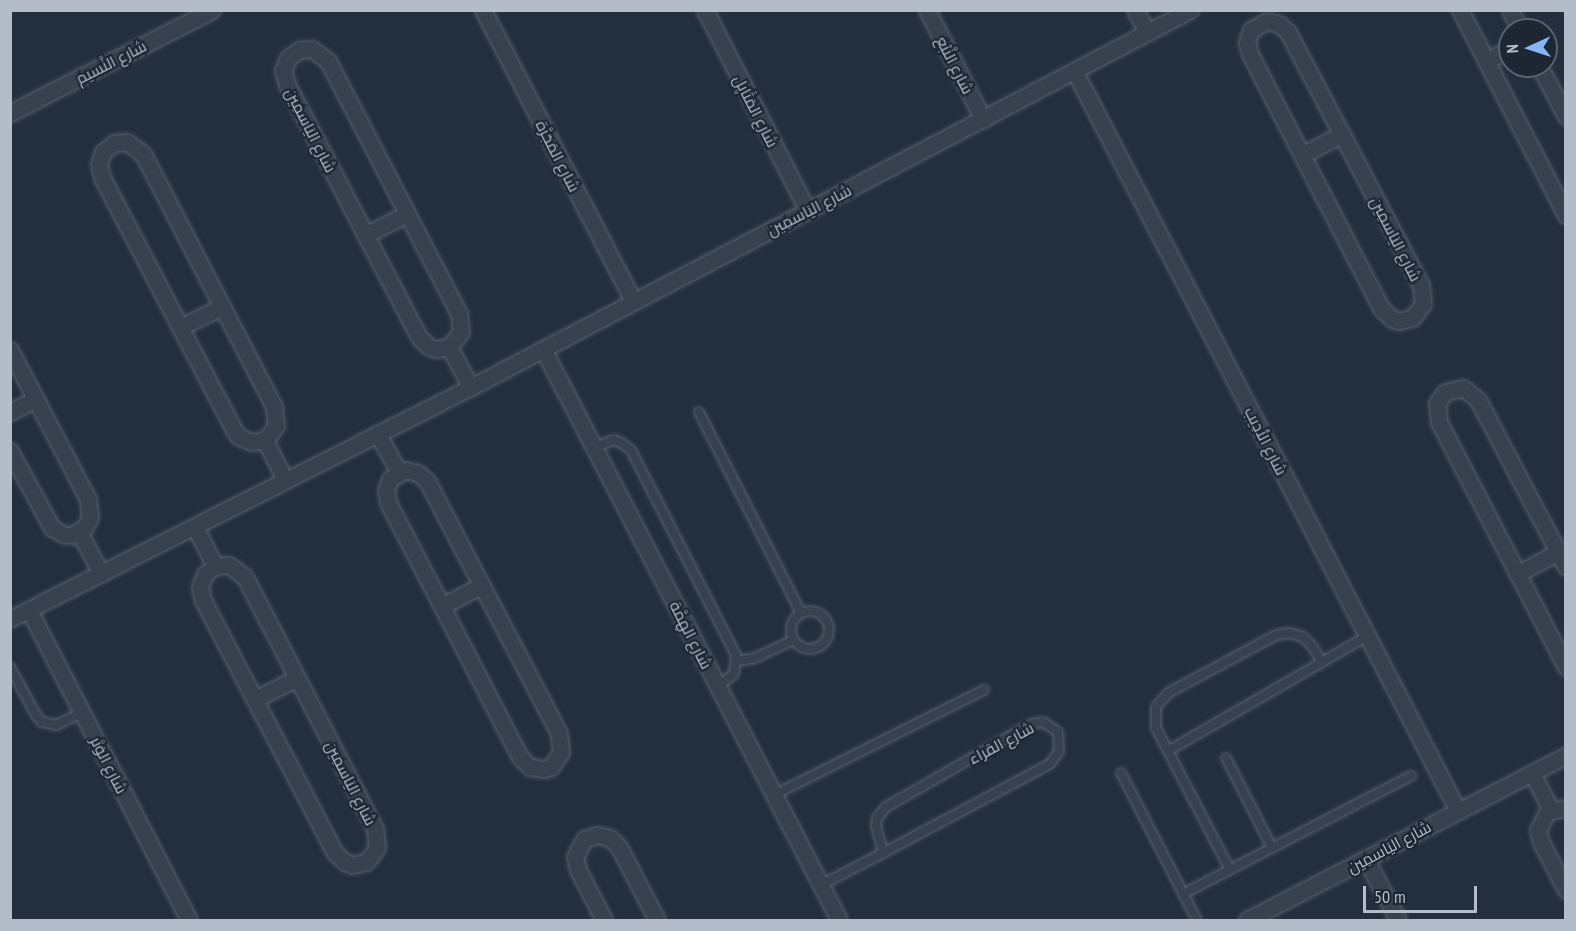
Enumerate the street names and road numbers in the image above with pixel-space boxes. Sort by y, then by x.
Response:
street label: شارع النَّبْع [932,33,978,97]
street label: شارع النَّسيم [72,36,150,88]
street label: شارع المَثَايِل [730,72,782,150]
street label: شارع اليَاسمِين [281,84,341,176]
street label: شارع المَجَرَّة [532,117,584,195]
street label: شارع اليَاسمِين [763,180,855,240]
street label: شارع اليَاسمِين [1366,193,1426,285]
street label: شارع الأَدِيب [1241,404,1291,478]
street label: شارع الهِمَّة [666,598,716,672]
street label: شارع القراء [965,718,1037,768]
street label: شارع الوَتَر [87,733,131,797]
street label: شارع اليَاسمِين [321,737,381,829]
street label: شارع اليَاسمِين [1344,817,1434,877]

